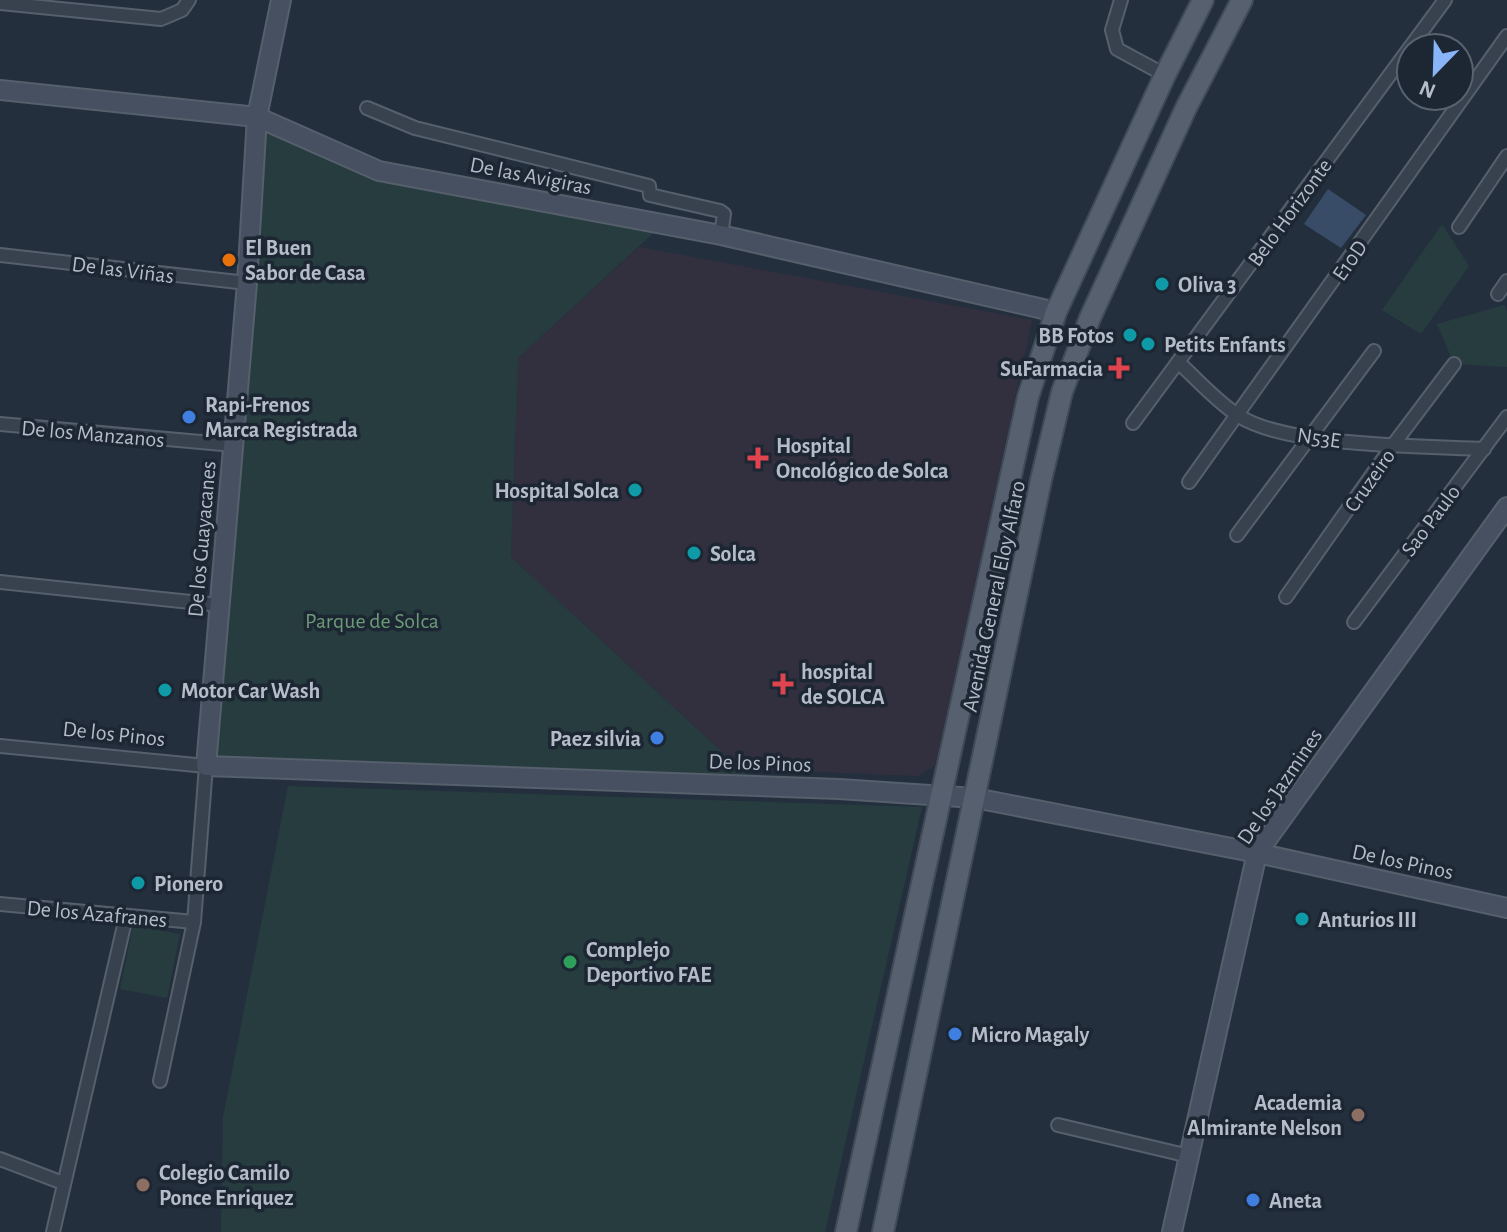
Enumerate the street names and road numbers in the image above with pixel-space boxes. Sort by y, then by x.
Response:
street label: De las Avigiras [468,153,594,199]
street label: Belo Horizonte [1244,155,1336,270]
street label: E10D [1328,236,1371,285]
street label: De las Viñas [71,253,175,287]
street label: De los Manzanos [20,417,165,451]
street label: N53E [1296,424,1343,452]
street label: Cruzeiro [1340,445,1399,516]
street label: De los Guayacanes [184,460,220,618]
street label: Avenida General Eloy Alfaro [959,479,1029,714]
street label: Sao Paulo [1397,481,1465,560]
street label: De los Pinos [61,718,166,750]
street label: De los Jazmines [1233,725,1326,848]
street label: De los Pinos [708,750,812,776]
street label: De los Pinos [1350,841,1455,883]
street label: De los Azafranes [26,897,168,931]

